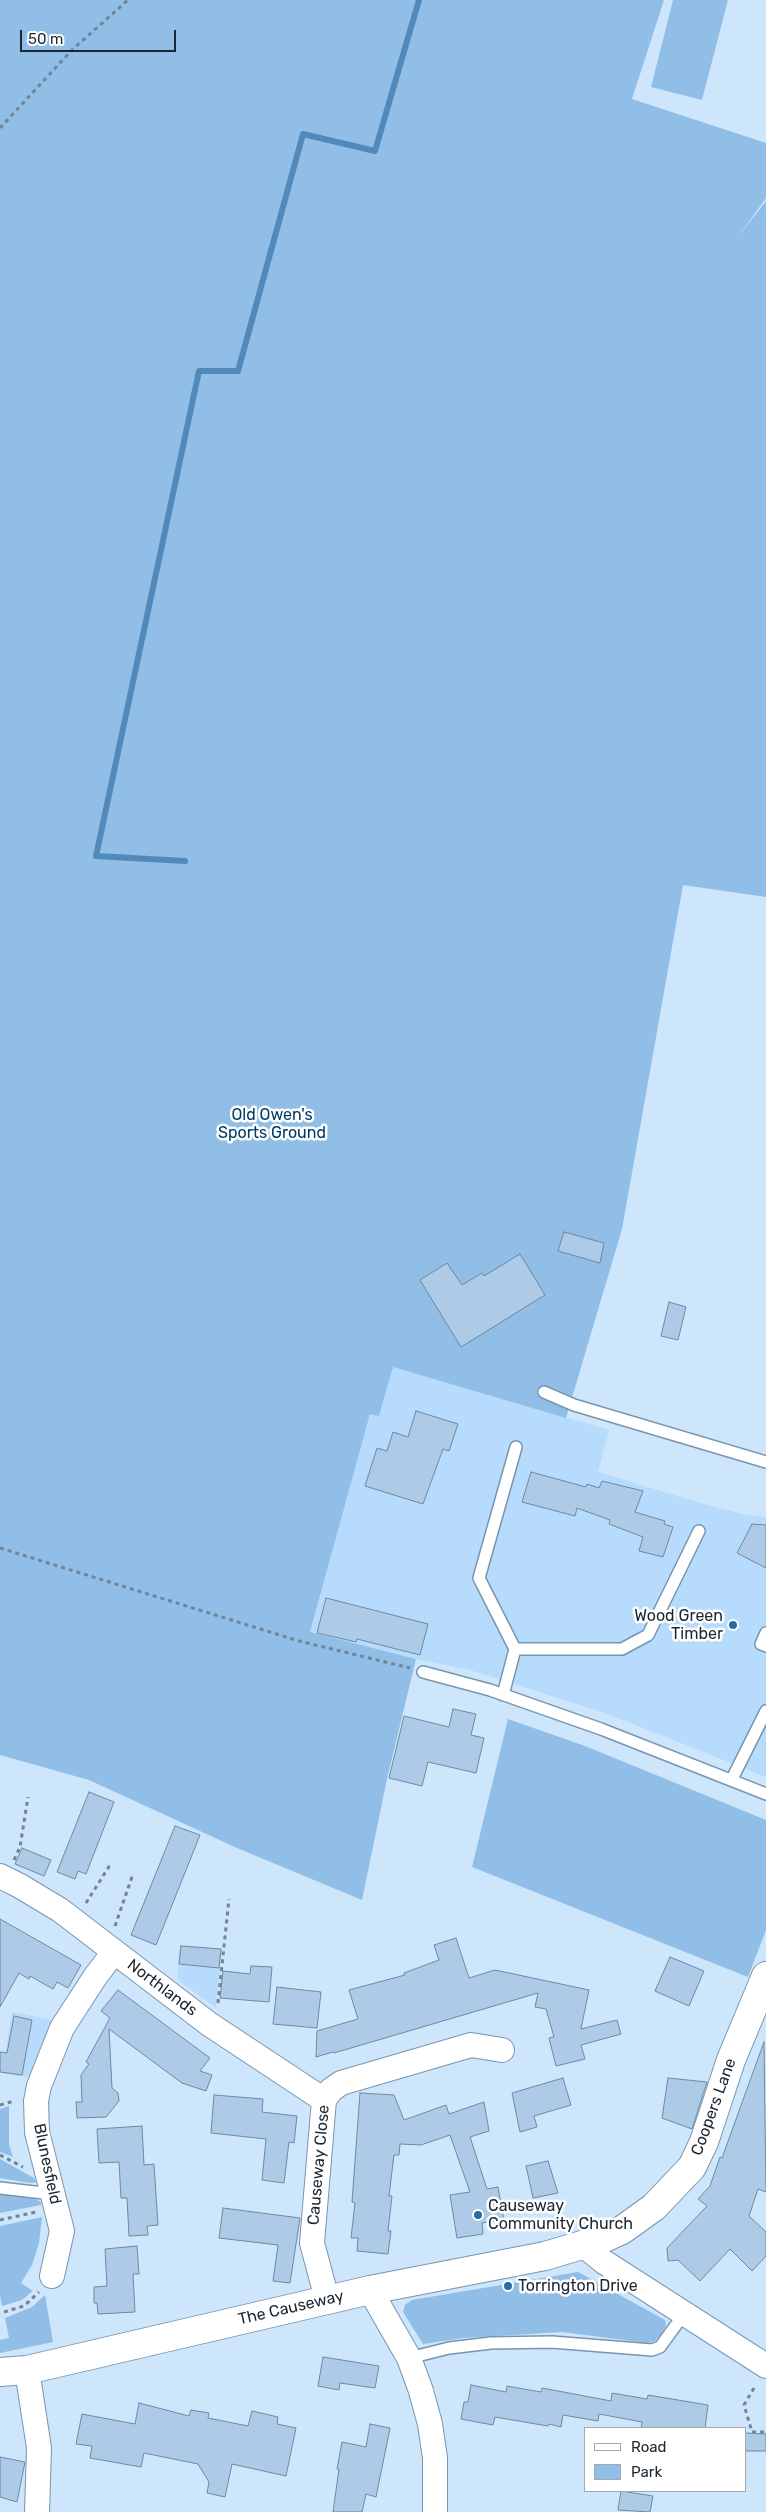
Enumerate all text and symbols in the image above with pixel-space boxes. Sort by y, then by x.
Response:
scale bar [22,20,179,52]
text: 50 m [28,30,63,48]
park label: Old Owen's Sports Ground [218,1105,326,1143]
place label: Wood Green Timber [634,1606,723,1644]
marker: Wood Green Timber [727,1619,739,1631]
street label: Northlands [123,1956,201,2020]
street label: Coopers Lane [688,2056,740,2158]
street label: Causeway Close [304,2104,334,2226]
street label: Blunesfield [29,2122,65,2206]
place label: Causeway Community Church [488,2196,633,2234]
marker: Causeway Community Church [472,2209,484,2221]
place label: Torrington Drive [518,2276,638,2296]
marker: Torrington Drive [502,2280,514,2292]
street label: The Causeway [236,2287,346,2329]
legend [584,2427,746,2492]
text: Road [631,2438,667,2456]
text: Park [631,2463,662,2481]

